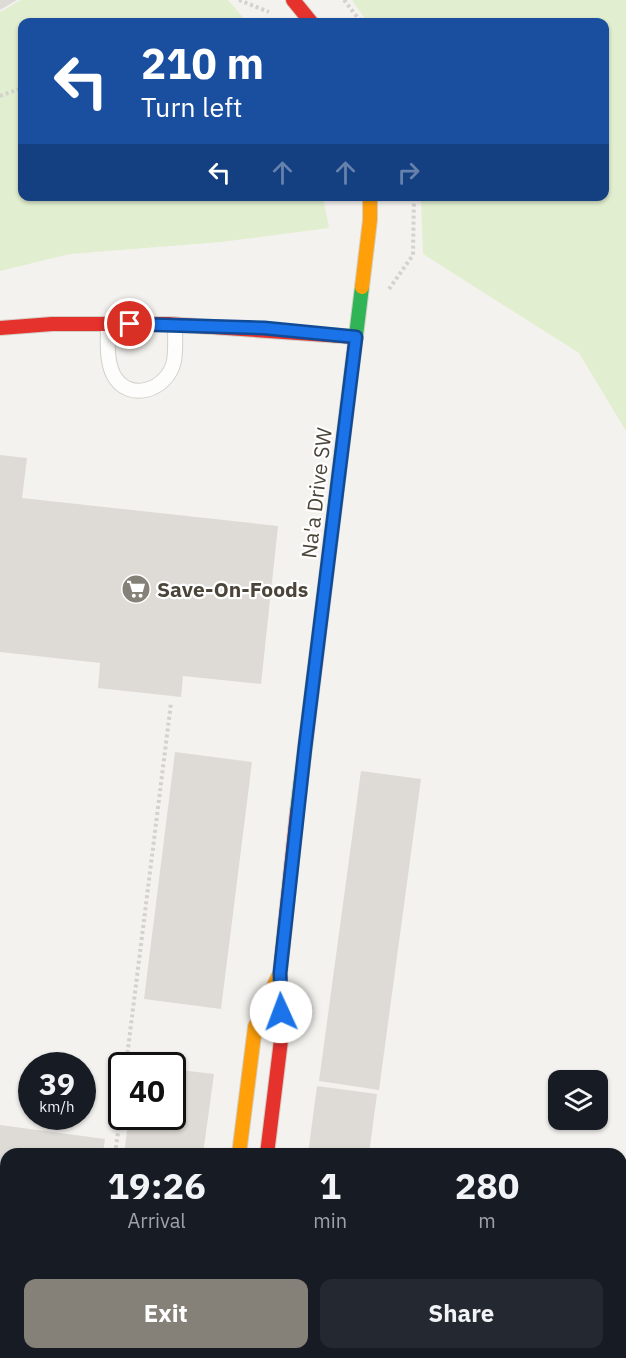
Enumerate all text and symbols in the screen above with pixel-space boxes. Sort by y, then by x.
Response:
text: 210 m [141,36,264,91]
icon: left [42,42,120,120]
text: Turn left [141,89,242,124]
icon: left [203,156,236,189]
icon: ahead [266,156,299,189]
icon: ahead [329,156,362,189]
icon: right [392,156,425,189]
pin [104,298,155,349]
icon: arrive [113,307,146,340]
street label: Na'a Drive SW [294,426,338,560]
supermarket icon: Save-On-Foods [120,573,152,605]
place label: Save-On-Foods [157,575,308,603]
position arrow [249,980,313,1044]
speed limit sign: 40 [108,1052,186,1130]
text: 39 [39,1064,75,1103]
map controls [548,1070,608,1130]
button: layers [548,1070,608,1130]
text: km/h [39,1097,75,1116]
text: 19:26 [108,1162,206,1209]
text: 1 [319,1162,341,1209]
text: 280 [455,1162,519,1209]
text: Arrival [128,1207,186,1234]
text: min [313,1207,347,1234]
text: m [478,1207,496,1234]
button: Exit [24,1279,308,1348]
button: Share [320,1279,603,1348]

